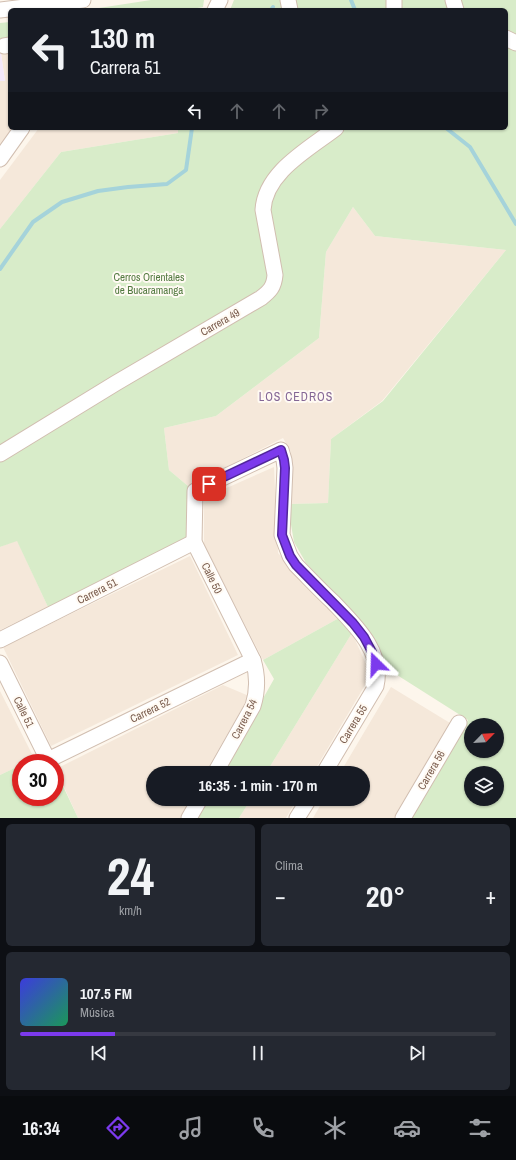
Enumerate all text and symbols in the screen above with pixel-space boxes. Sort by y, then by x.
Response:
text: 130 m [90,19,155,57]
icon: left [24,24,76,76]
text: Carrera 51 [90,55,161,80]
icon: left [184,100,206,122]
icon: ahead [226,100,248,122]
icon: ahead [268,100,290,122]
icon: right [310,100,332,122]
park label: Cerros Orientales de Bucaramanga [113,270,185,297]
street label: Carrera 49 [198,305,242,339]
district label: LOS CEDROS [259,389,333,405]
pin [192,467,226,501]
icon: arrive [198,473,220,495]
street label: Calle 50 [198,560,226,596]
street label: Carrera 51 [75,575,119,607]
position arrow [355,643,397,685]
street label: Calle 51 [10,694,38,730]
street label: Carrera 52 [128,694,172,726]
street label: Carrera 54 [228,697,260,741]
street label: Carrera 55 [336,702,370,746]
north arrow [464,718,504,758]
map controls [464,718,504,806]
street label: Carrera 56 [414,748,448,792]
speed limit sign: 30 [12,754,64,806]
button: layers [464,766,504,806]
text: 16:35 · 1 min · 170 m [199,775,317,796]
text: 24 [107,841,154,911]
text: Clima [275,857,303,874]
text: 20° [366,876,405,916]
text: − [275,881,286,911]
text: + [485,881,496,911]
text: km/h [119,902,142,919]
text: 107.5 FM [80,983,132,1004]
text: Música [80,1004,114,1021]
icon: previous [88,1042,110,1064]
icon: pause [247,1042,269,1064]
icon: next [406,1042,428,1064]
icon: directions [104,1114,132,1142]
icon: music [177,1114,205,1142]
icon: phone [249,1114,277,1142]
icon: climate [321,1114,349,1142]
icon: car [393,1114,421,1142]
icon: filters [466,1114,494,1142]
text: 16:34 [22,1116,60,1141]

